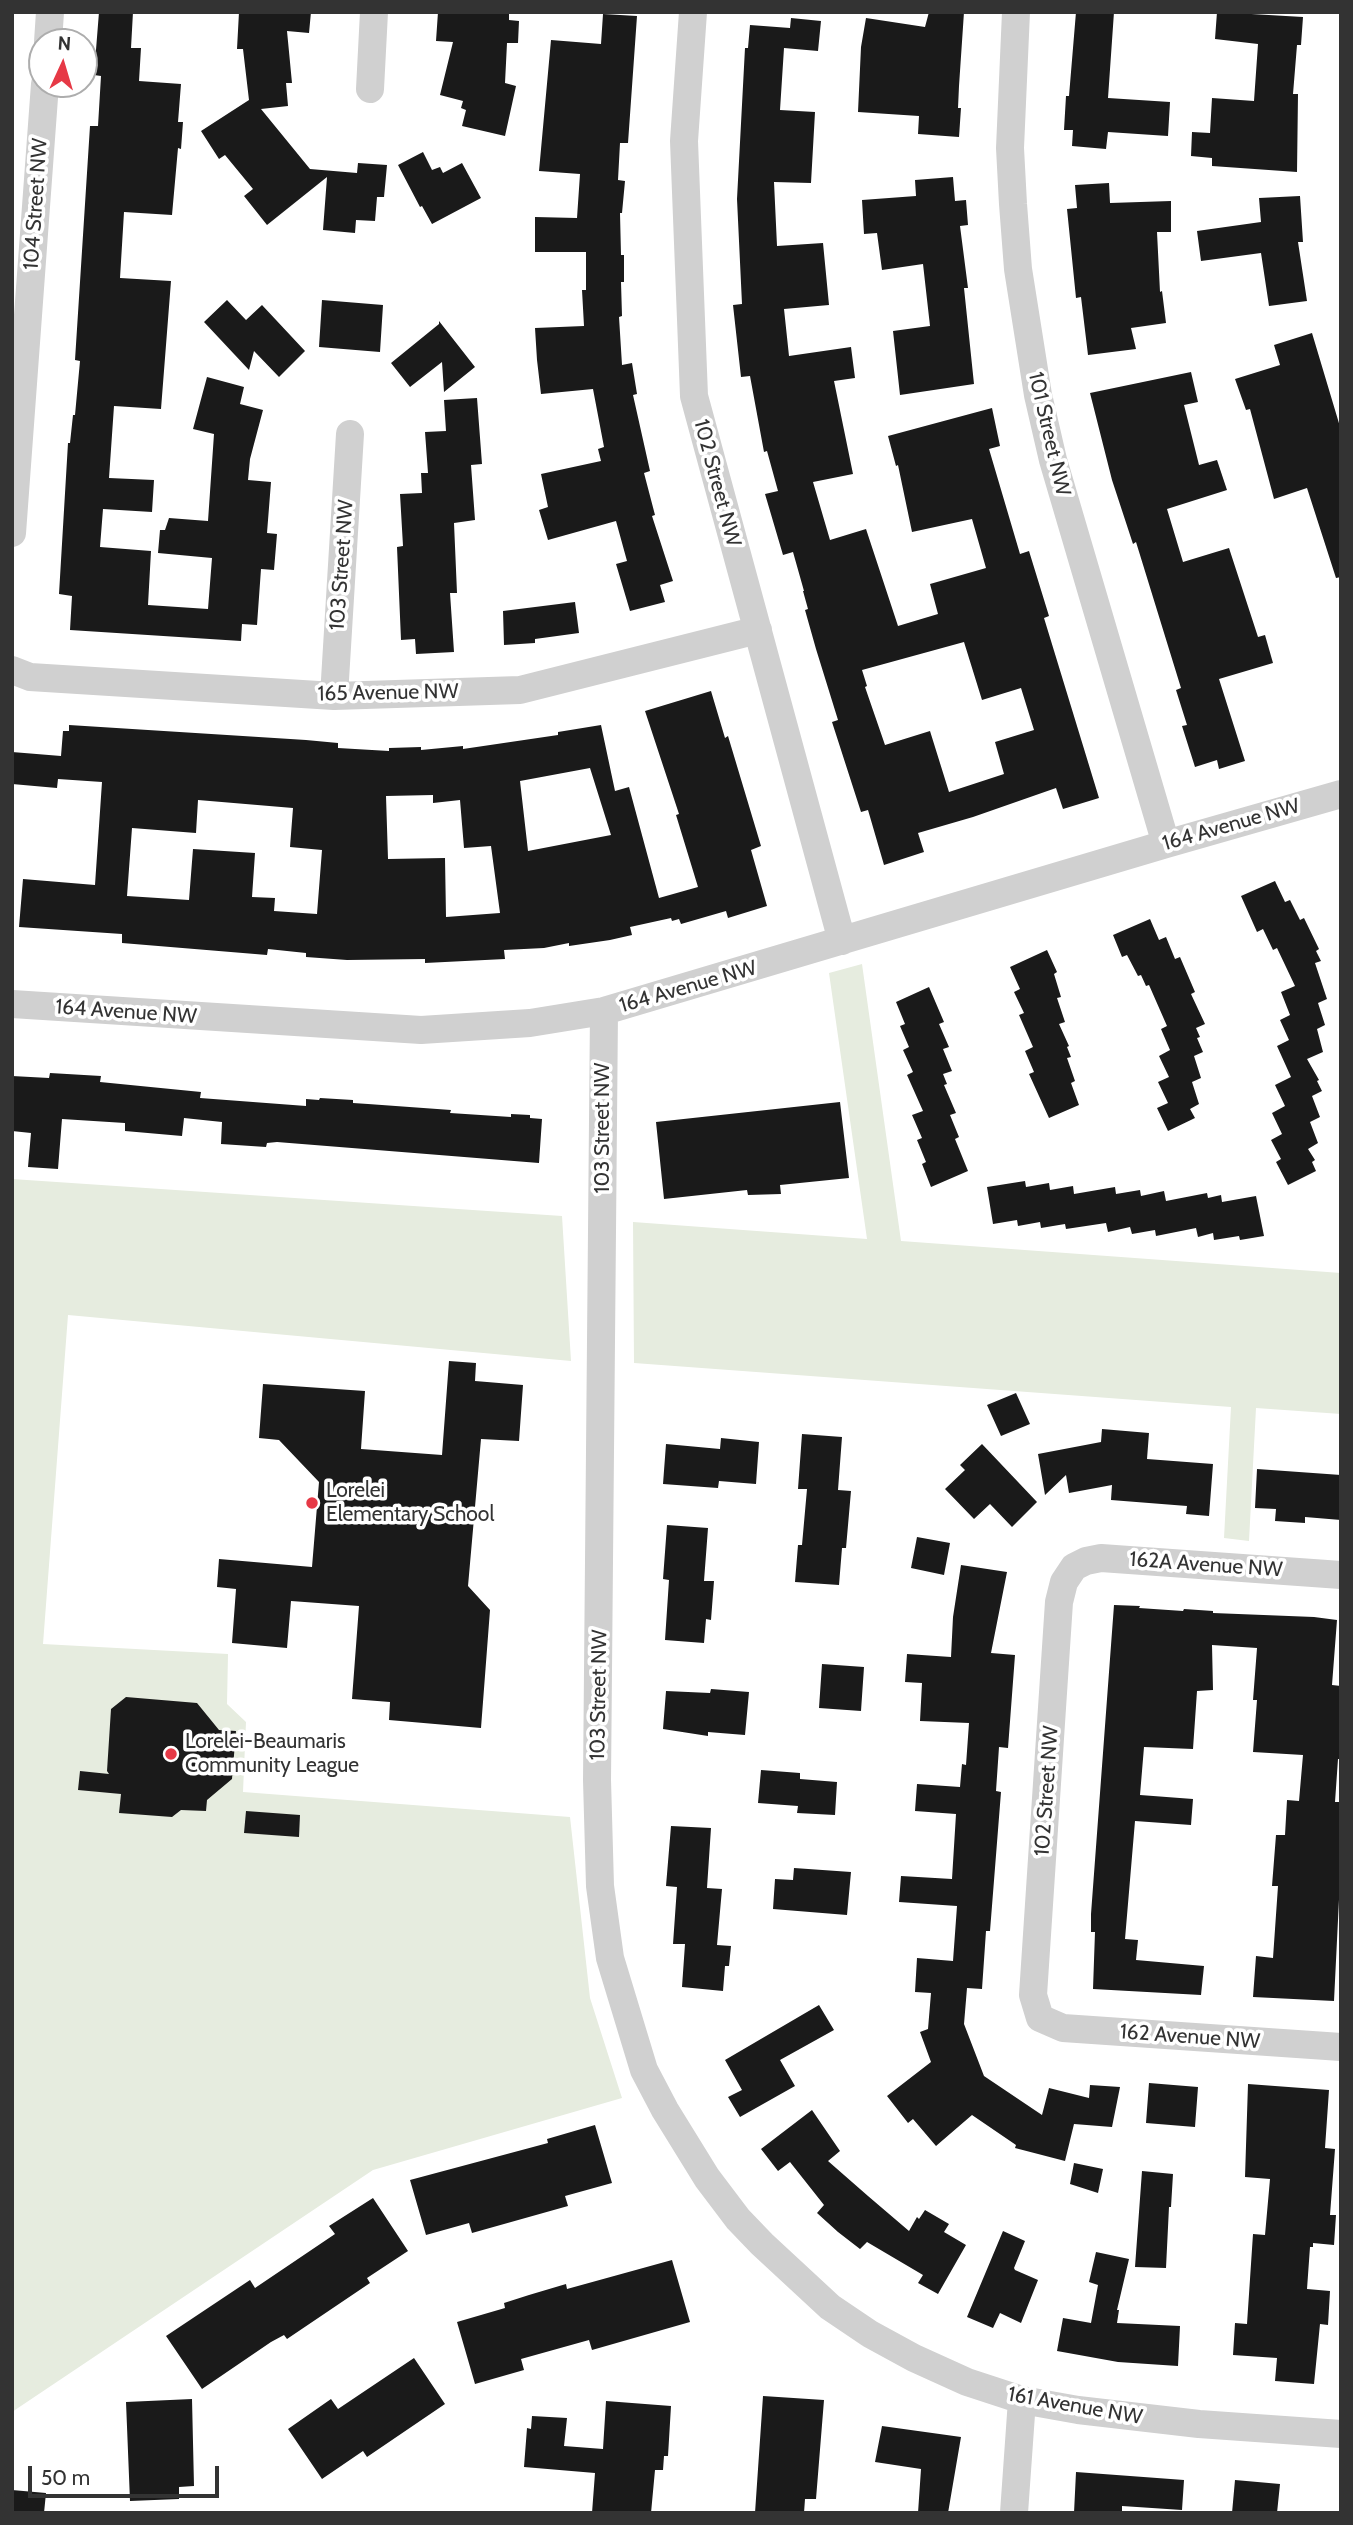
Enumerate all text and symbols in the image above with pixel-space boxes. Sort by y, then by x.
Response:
north arrow [28,28,98,98]
text: N [57,32,72,55]
street label: 104 Street NW [19,137,53,271]
street label: 101 Street NW [1023,370,1075,498]
street label: 102 Street NW [688,417,746,549]
street label: 103 Street NW [325,499,359,631]
street label: 165 Avenue NW [317,679,459,707]
street label: 164 Avenue NW [1159,793,1303,857]
street label: 164 Avenue NW [616,955,760,1019]
street label: 164 Avenue NW [54,994,198,1030]
street label: 103 Street NW [590,1063,616,1193]
place label: Lorelei Elementary School [326,1478,494,1528]
marker: Lorelei Elementary School [304,1495,320,1511]
street label: 162A Avenue NW [1129,1547,1283,1583]
street label: 103 Street NW [585,1629,613,1761]
street label: 102 Street NW [1030,1725,1064,1857]
place label: Lorelei-Beaumaris Community League [185,1729,359,1779]
marker: Lorelei-Beaumaris Community League [163,1746,179,1762]
street label: 162 Avenue NW [1119,2020,1261,2054]
street label: 161 Avenue NW [1006,2382,1144,2430]
scale bar [32,2452,222,2496]
text: 50 m [41,2465,90,2490]

